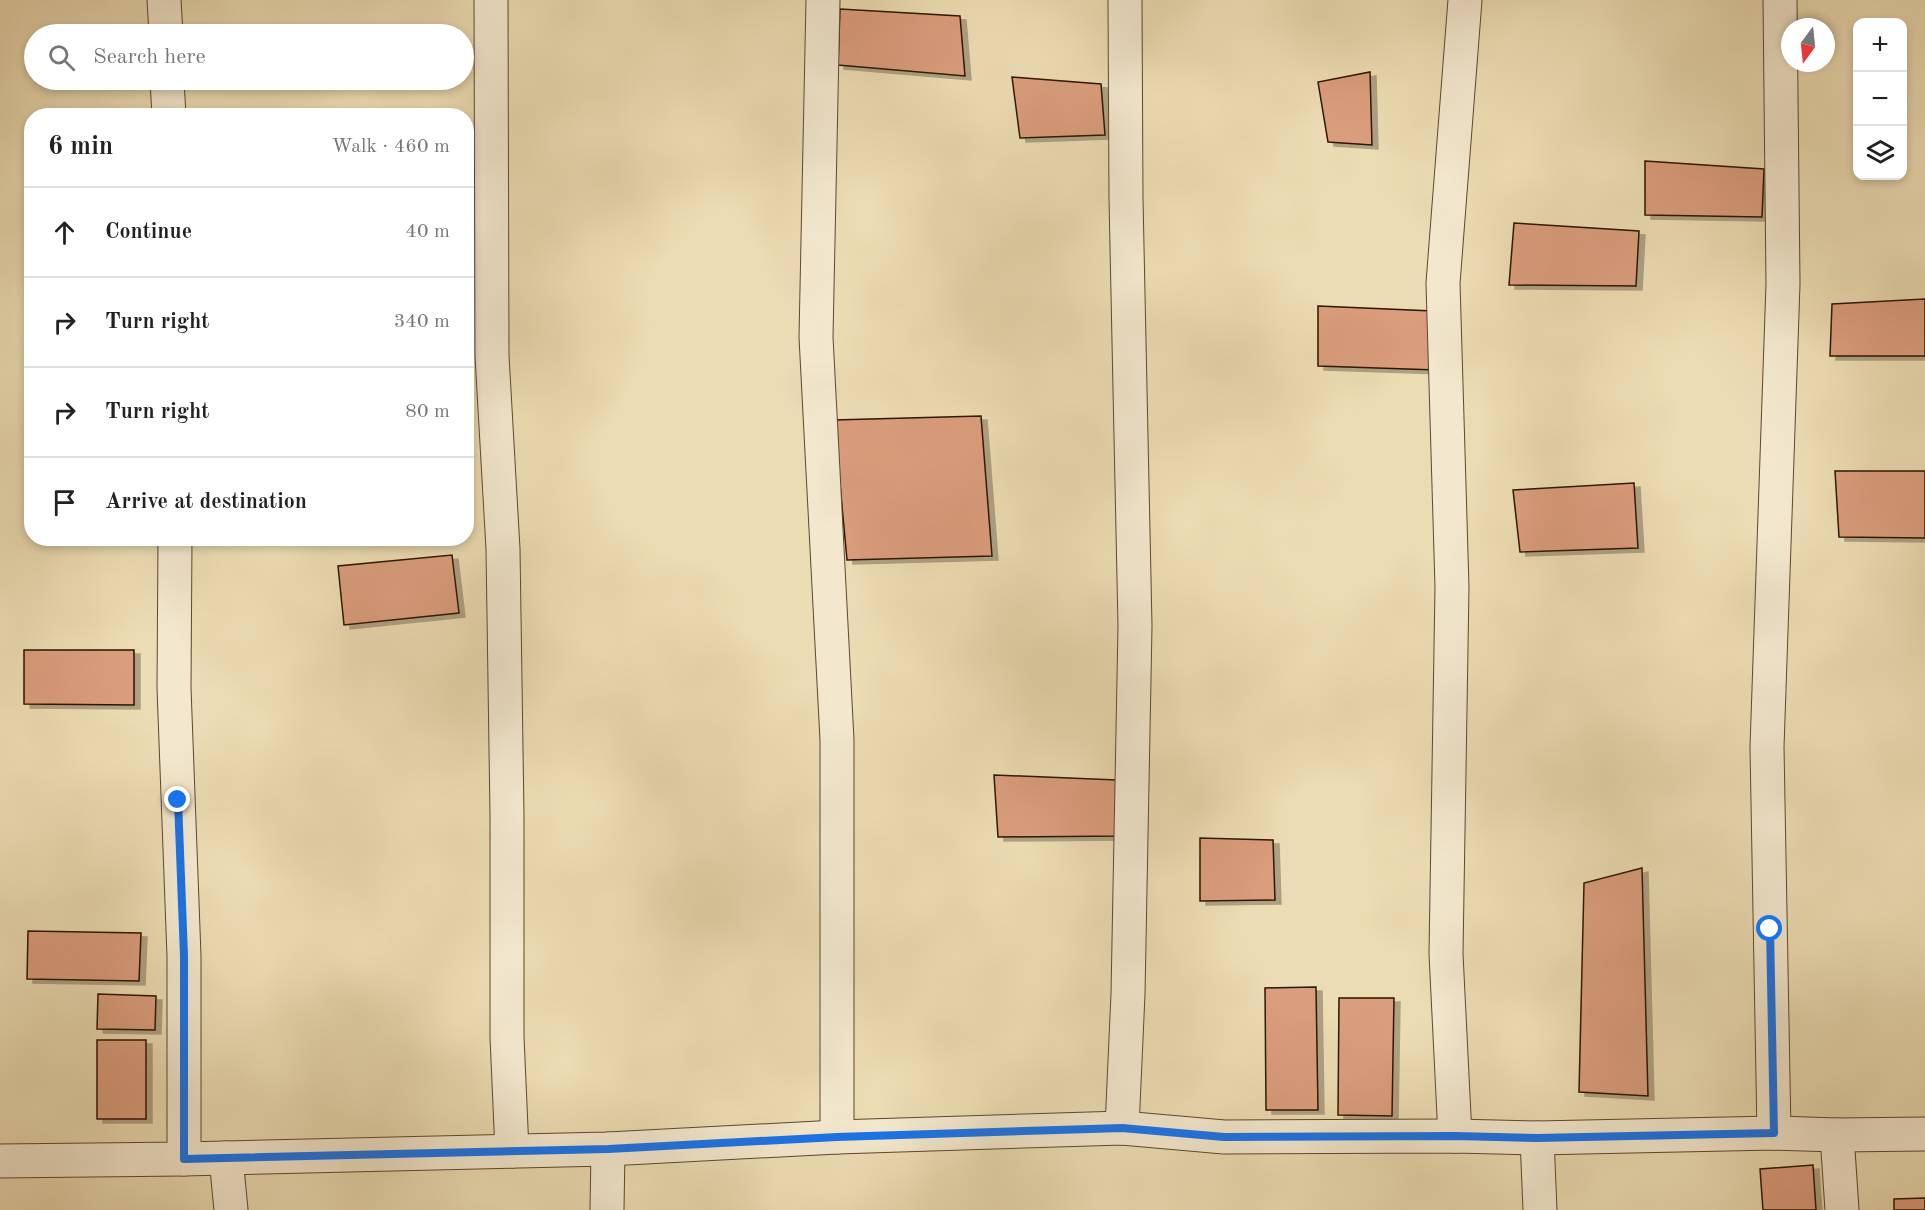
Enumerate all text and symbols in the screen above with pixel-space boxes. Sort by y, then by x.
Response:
north arrow [1781,18,1835,72]
map controls [1853,18,1907,180]
button: + [1853,18,1907,72]
search box [24,24,474,90]
icon: search [45,41,78,74]
text: Search here [93,46,206,68]
button: − [1853,72,1907,126]
button: layers [1853,126,1907,180]
text: 6 min [48,134,113,160]
text: Walk · 460 m [331,137,450,157]
icon: ahead [48,216,81,249]
text: Continue [105,221,192,243]
text: 40 m [405,222,450,242]
icon: right [48,306,81,339]
text: Turn right [105,311,209,333]
text: 340 m [394,312,450,332]
icon: right [48,396,81,429]
text: Turn right [105,401,209,423]
text: 80 m [405,402,450,422]
icon: arrive [48,486,81,519]
text: Arrive at destination [105,491,307,513]
route end [164,786,190,812]
route start [1756,915,1782,941]

